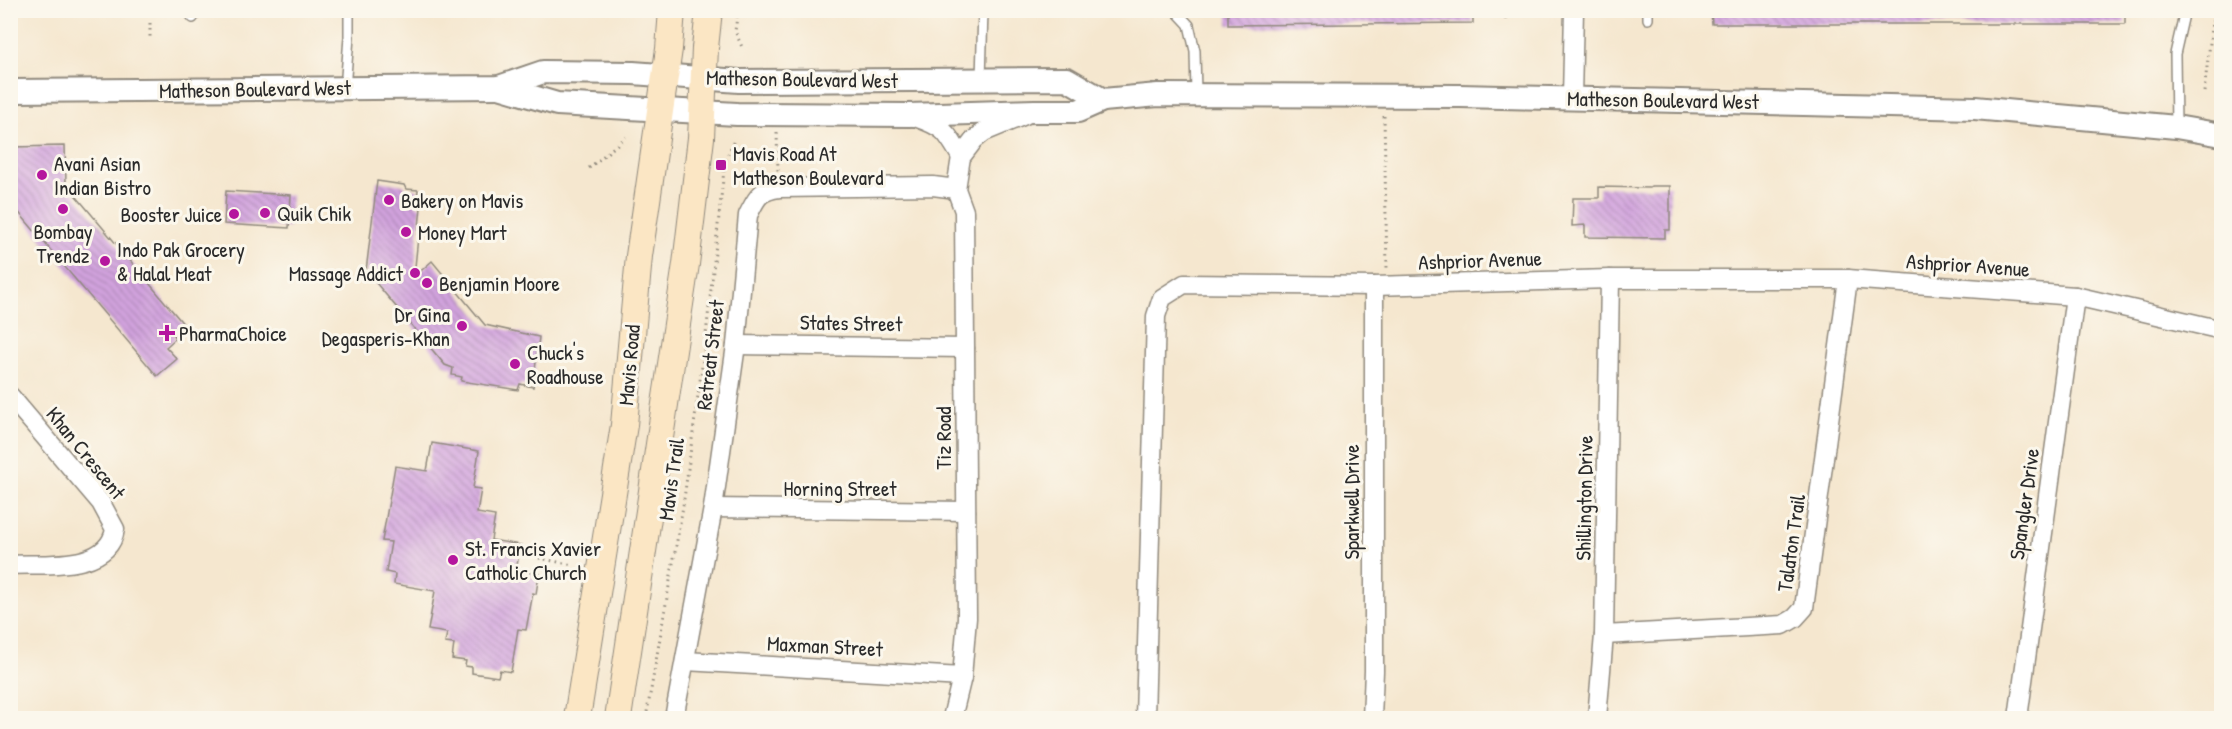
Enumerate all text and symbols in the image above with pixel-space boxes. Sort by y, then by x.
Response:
street label: Matheson Boulevard West [706,63,899,95]
street label: Matheson Boulevard West [159,73,352,105]
street label: Matheson Boulevard West [1567,84,1760,116]
place label: Mavis Road At Matheson Boulevard [733,139,883,192]
place label: Avani Asian Indian Bistro [54,149,151,202]
marker: Mavis Road At Matheson Boulevard [714,158,728,172]
marker: Avani Asian Indian Bistro [35,168,49,182]
place label: Bakery on Mavis [401,186,523,215]
marker: Bakery on Mavis [382,193,396,207]
place label: Quik Chik [277,199,351,228]
place label: Booster Juice [120,200,222,229]
marker: Bombay Trendz [56,202,70,216]
marker: Quik Chik [258,206,272,220]
marker: Booster Juice [227,207,241,221]
place label: Bombay Trendz [33,217,93,270]
place label: Money Mart [418,218,507,247]
marker: Money Mart [399,225,413,239]
place label: Indo Pak Grocery & Halal Meat [117,235,245,288]
street label: Ashprior Avenue [1418,243,1542,277]
street label: Ashprior Avenue [1905,246,2031,284]
marker: Indo Pak Grocery & Halal Meat [98,254,112,268]
place label: Massage Addict [289,259,404,288]
marker: Massage Addict [408,266,422,280]
place label: Benjamin Moore [439,269,560,298]
marker: Benjamin Moore [420,276,434,290]
street label: Retreat Street [689,298,731,412]
place label: Dr Gina Degasperis-Khan [322,300,450,353]
street label: States Street [800,308,903,338]
place label: PharmaChoice [179,319,287,348]
marker: Dr Gina Degasperis-Khan [455,319,469,333]
street label: Mavis Road [611,323,647,407]
marker: PharmaChoice [160,326,174,340]
place label: Chuck's Roadhouse [527,338,604,391]
marker: Chuck's Roadhouse [508,357,522,371]
street label: Khan Crescent [40,401,133,506]
street label: Tiz Road [929,407,958,469]
street label: Mavis Trail [651,435,691,522]
street label: Shillington Drive [1568,435,1600,561]
street label: Sparkwell Drive [1337,444,1366,560]
street label: Spangler Drive [2002,446,2046,562]
street label: Horning Street [783,474,897,503]
street label: Talaton Trail [1770,492,1812,594]
place label: St. Francis Xavier Catholic Church [465,534,601,587]
marker: St. Francis Xavier Catholic Church [446,553,460,567]
street label: Maxman Street [766,628,884,664]

